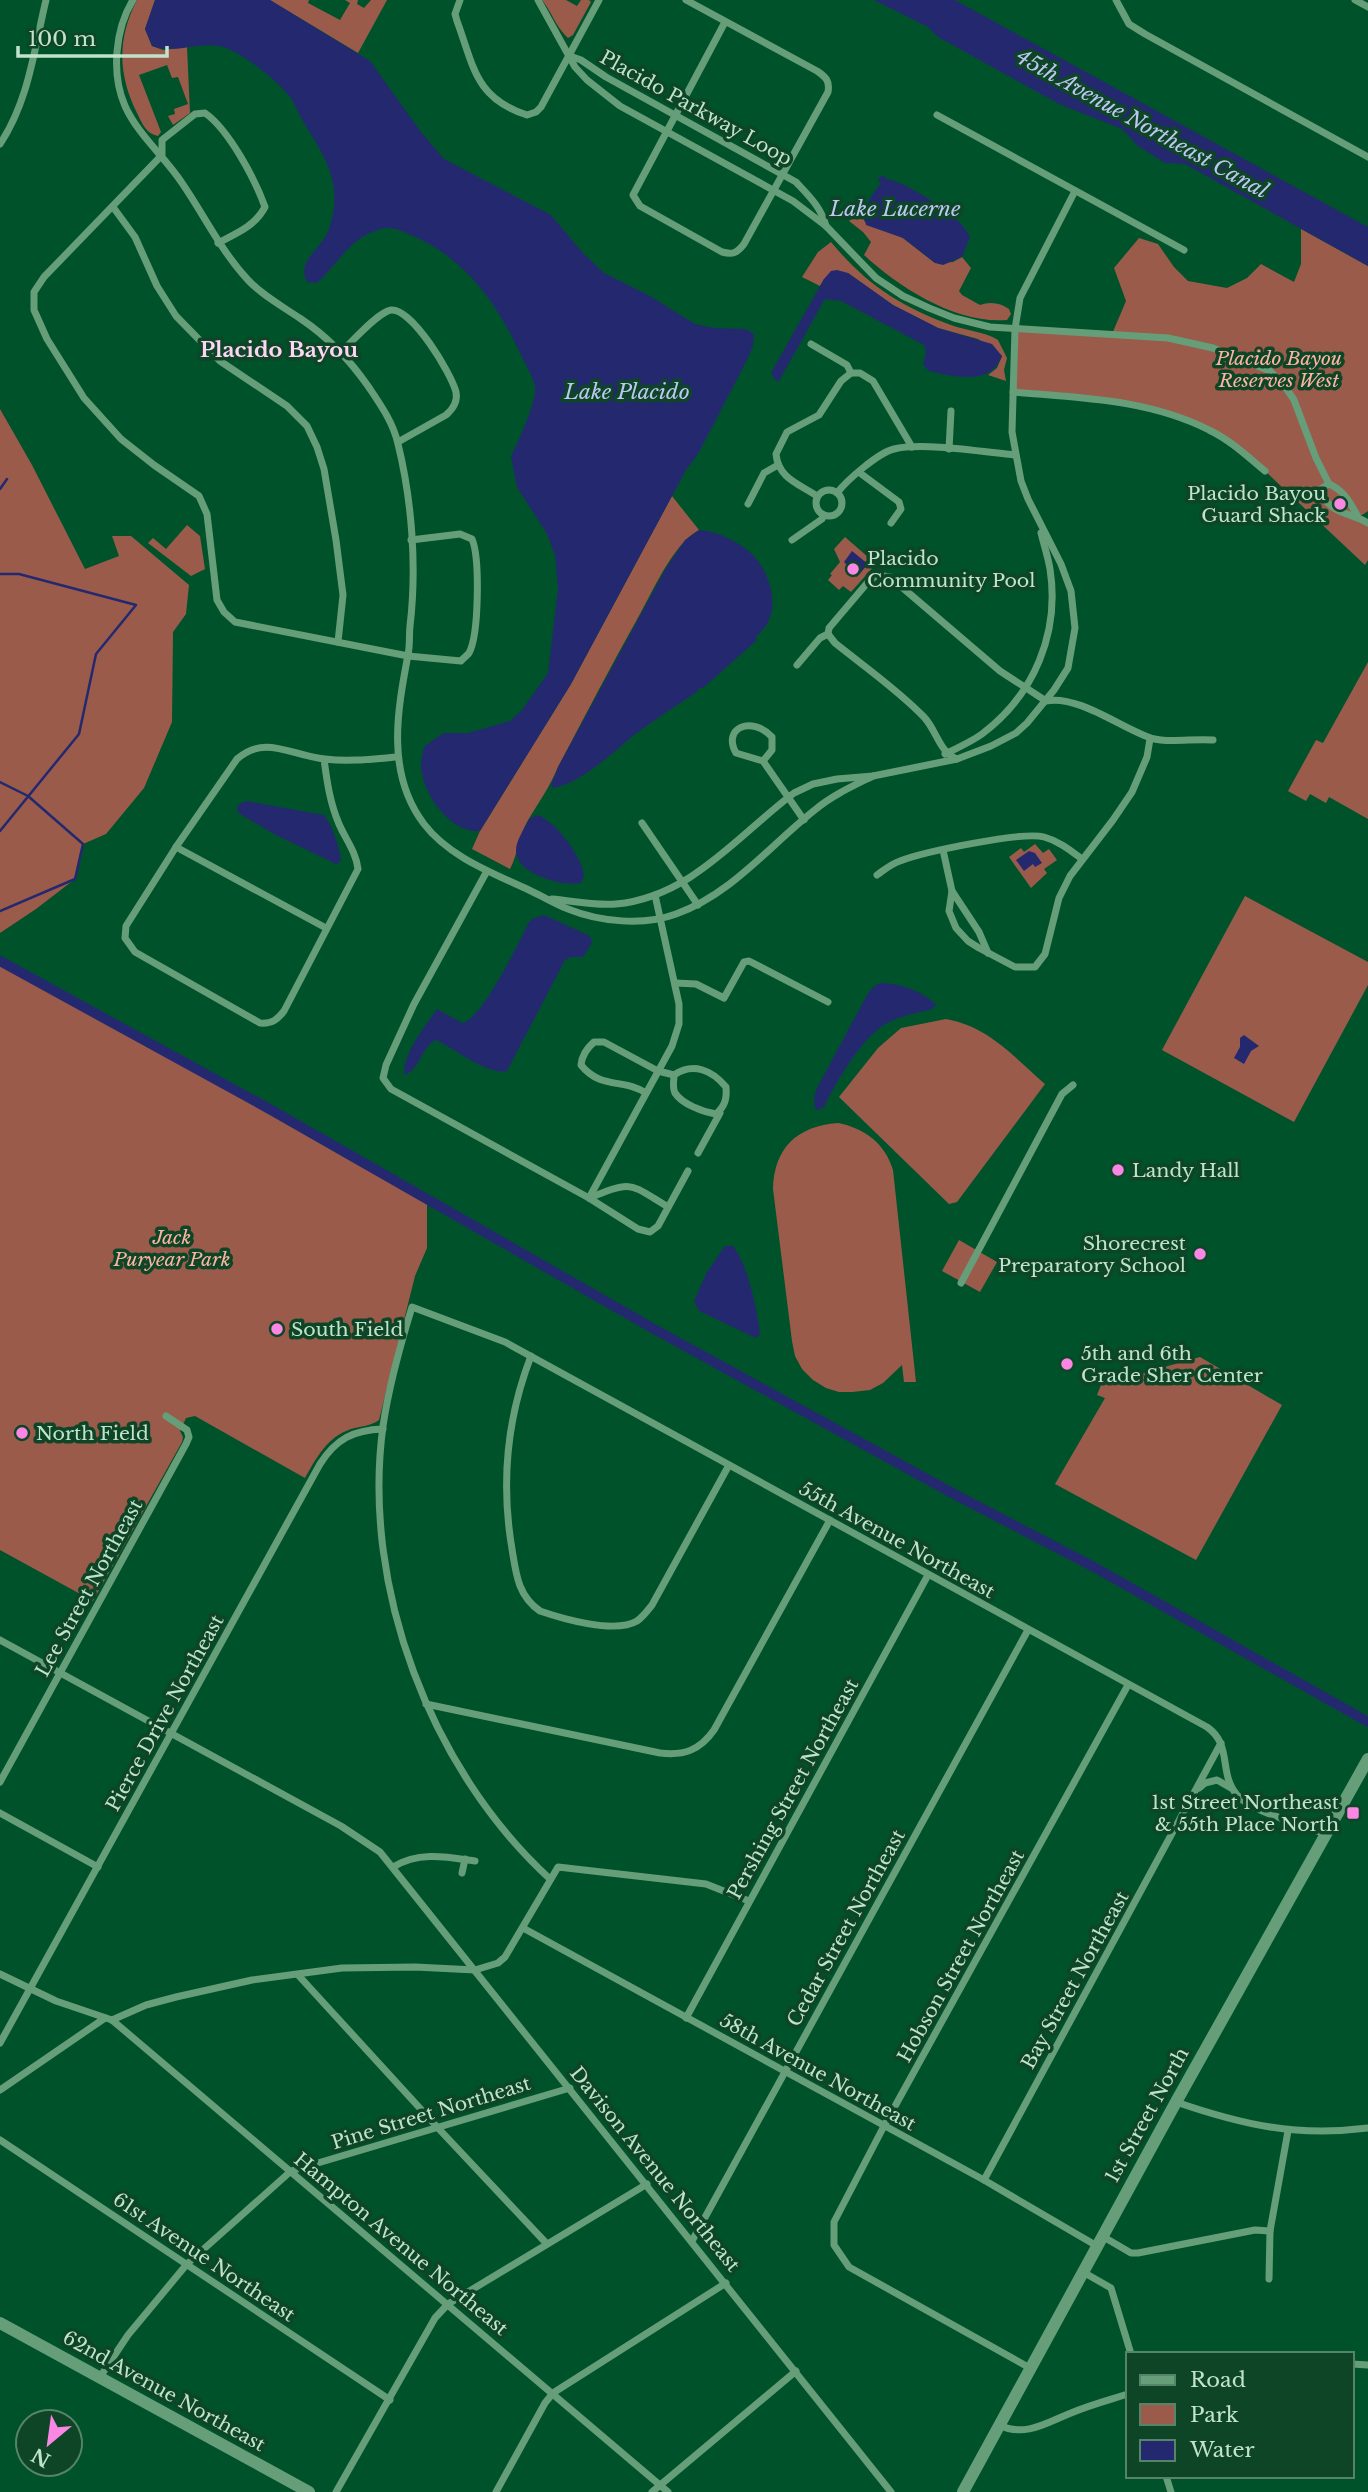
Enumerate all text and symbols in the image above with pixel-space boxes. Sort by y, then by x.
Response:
scale bar [18,14,166,58]
text: 100 m [28,26,96,52]
water label: 45th Avenue Northeast Canal [1011,44,1273,204]
street label: Placido Parkway Loop [596,46,796,170]
water label: Lake Lucerne [829,196,961,222]
district label: Placido Bayou [200,337,358,363]
park label: Placido Bayou Reserves West [1215,347,1342,392]
water label: Lake Placido [563,379,690,405]
place label: Placido Bayou Guard Shack [1187,482,1326,527]
marker: Placido Bayou Guard Shack [1332,496,1348,512]
place label: Placido Community Pool [867,547,1035,592]
marker: Placido Community Pool [845,561,861,577]
place label: Landy Hall [1132,1159,1240,1182]
marker: Landy Hall [1110,1162,1126,1178]
park label: Jack Puryear Park [113,1226,230,1271]
place label: Shorecrest Preparatory School [998,1232,1187,1277]
marker: Shorecrest Preparatory School [1192,1246,1208,1262]
place label: South Field [291,1318,403,1341]
marker: South Field [269,1321,285,1337]
place label: 5th and 6th Grade Sher Center [1081,1342,1263,1387]
marker: 5th and 6th Grade Sher Center [1059,1356,1075,1372]
place label: North Field [36,1422,149,1445]
marker: North Field [14,1425,30,1441]
street label: 55th Avenue Northeast [795,1477,999,1604]
street label: Lee Street Northeast [31,1495,148,1681]
street label: Pierce Drive Northeast [101,1610,229,1815]
street label: Pershing Street Northeast [723,1674,864,1903]
place label: 1st Street Northeast & 55th Place North [1151,1791,1340,1836]
marker: 1st Street Northeast & 55th Place North [1345,1805,1361,1821]
street label: Cedar Street Northeast [782,1825,910,2030]
street label: Hobson Street Northeast [893,1845,1030,2066]
street label: Bay Street Northeast [1016,1886,1134,2073]
street label: 58th Avenue Northeast [716,2008,921,2136]
street label: 1st Street North [1100,2044,1194,2186]
street label: Davison Avenue Northeast [565,2062,745,2277]
street label: Pine Street Northeast [329,2071,534,2154]
street label: Hampton Avenue Northeast [289,2148,513,2341]
street label: 61st Avenue Northeast [109,2187,300,2327]
street label: 62nd Avenue Northeast [59,2326,270,2457]
legend [1126,2352,1354,2478]
text: Road [1190,2367,1246,2393]
text: Park [1190,2402,1239,2428]
north arrow [14,2408,84,2478]
text: Water [1189,2437,1254,2463]
text: N [27,2443,54,2472]

